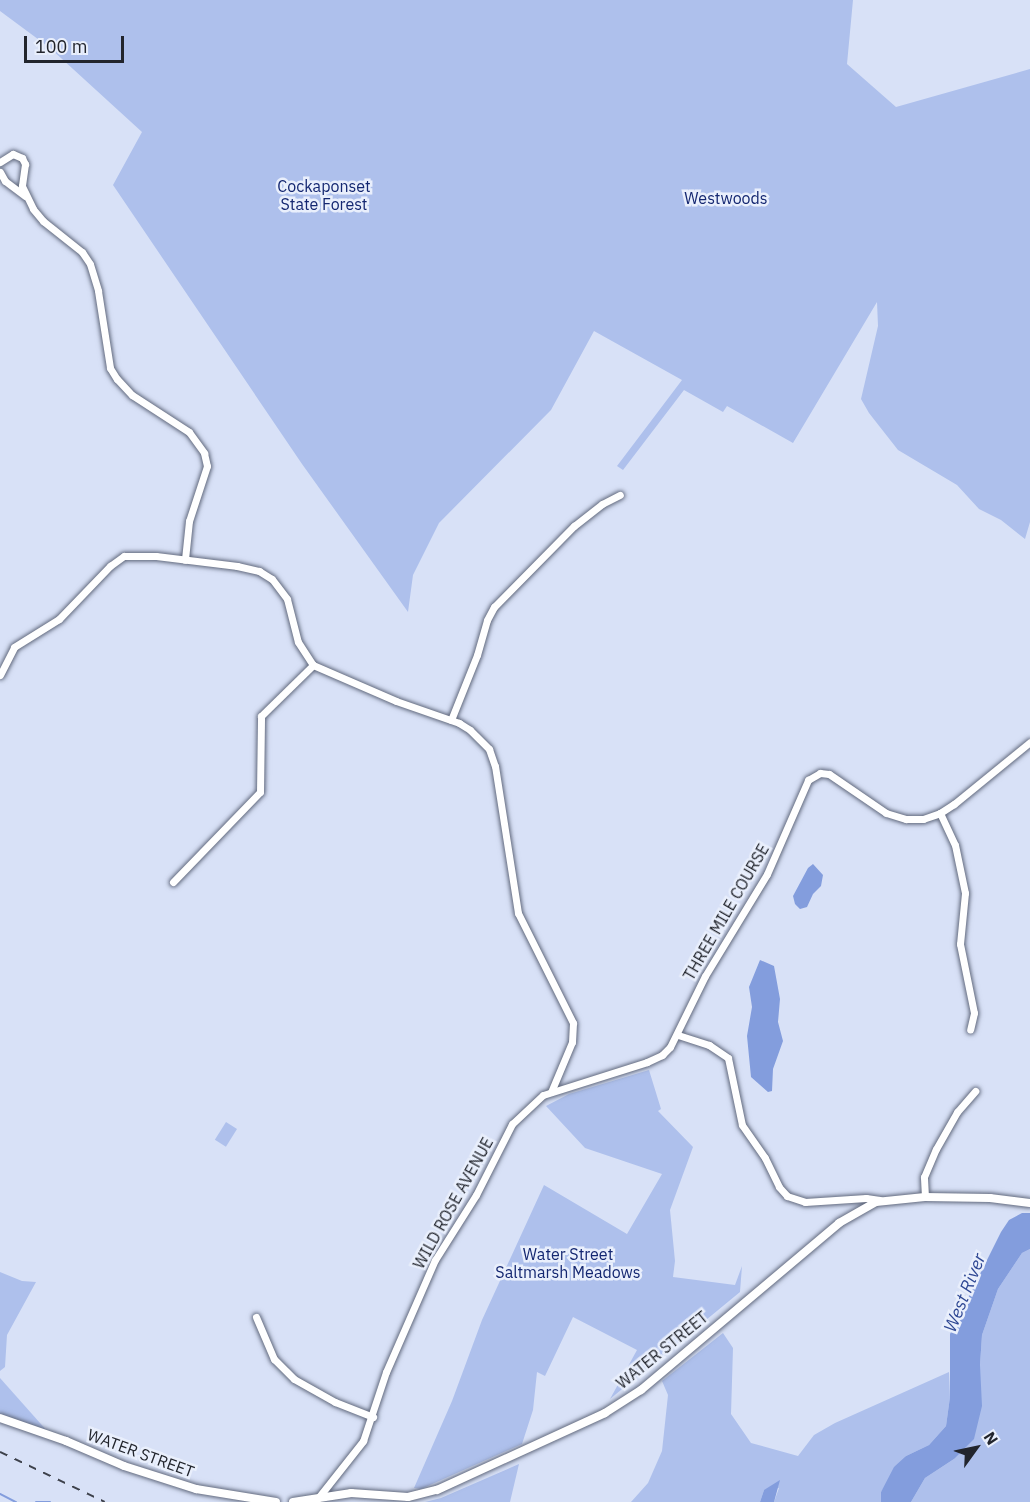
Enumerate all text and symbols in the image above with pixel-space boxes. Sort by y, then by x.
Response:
scale bar [27,24,128,62]
text: 100 m [35,35,87,58]
park label: Cockaponset State Forest [277,176,371,214]
park label: Westwoods [684,188,768,208]
street label: THREE MILE COURSE [679,840,773,984]
street label: WILD ROSE AVENUE [409,1134,497,1272]
park label: Water Street Saltmarsh Meadows [495,1244,641,1282]
water label: West River [939,1250,991,1336]
street label: WATER STREET [612,1307,712,1393]
north arrow [946,1418,1006,1478]
street label: WATER STREET [85,1425,197,1481]
text: N [980,1428,1003,1449]

